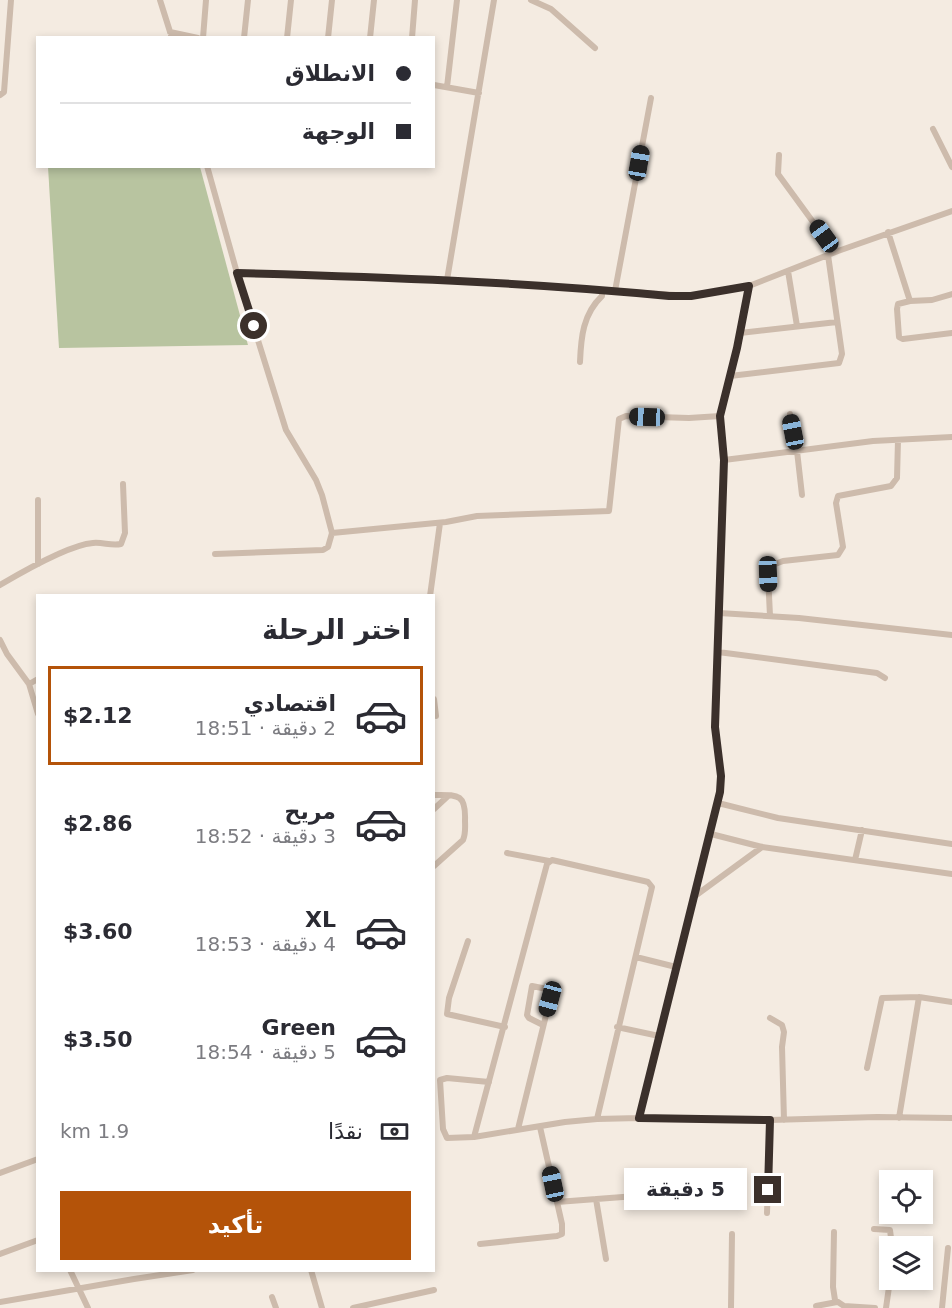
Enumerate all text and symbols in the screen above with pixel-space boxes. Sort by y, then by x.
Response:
text: الانطلاق [285,61,375,86]
text: الوجهة [302,119,375,144]
car [627,144,651,182]
car [806,216,842,256]
route start [240,312,267,339]
car [629,407,665,427]
car [781,413,805,451]
car [758,556,778,592]
text: اختر الرحلة [262,614,411,645]
icon: car [354,689,408,743]
text: اقتصادي [244,691,336,716]
text: $2.12 [63,703,133,728]
text: 2 دقيقة · 18:51 [195,716,336,740]
icon: car [354,797,408,851]
text: مريح [285,799,336,824]
text: $2.86 [63,811,133,836]
text: 3 دقيقة · 18:52 [195,824,336,848]
icon: car [354,905,408,959]
text: XL [305,907,336,932]
text: $3.60 [63,919,133,944]
text: 4 دقيقة · 18:53 [195,932,336,956]
car [537,979,563,1019]
icon: car [354,1013,408,1067]
text: Green [262,1015,336,1040]
text: $3.50 [63,1027,133,1052]
text: 5 دقيقة · 18:54 [195,1040,336,1064]
icon: cash [378,1115,411,1148]
text: 1.9 km [60,1119,129,1143]
text: نقدًا [328,1119,363,1144]
car [540,1165,566,1203]
callout: 5 دقيقة [624,1169,747,1211]
map controls [879,1170,933,1290]
button: locate [879,1170,933,1224]
route end [754,1176,781,1203]
text: 5 دقيقة [646,1177,725,1201]
button: تأكيد [60,1191,411,1260]
button: layers [879,1236,933,1290]

